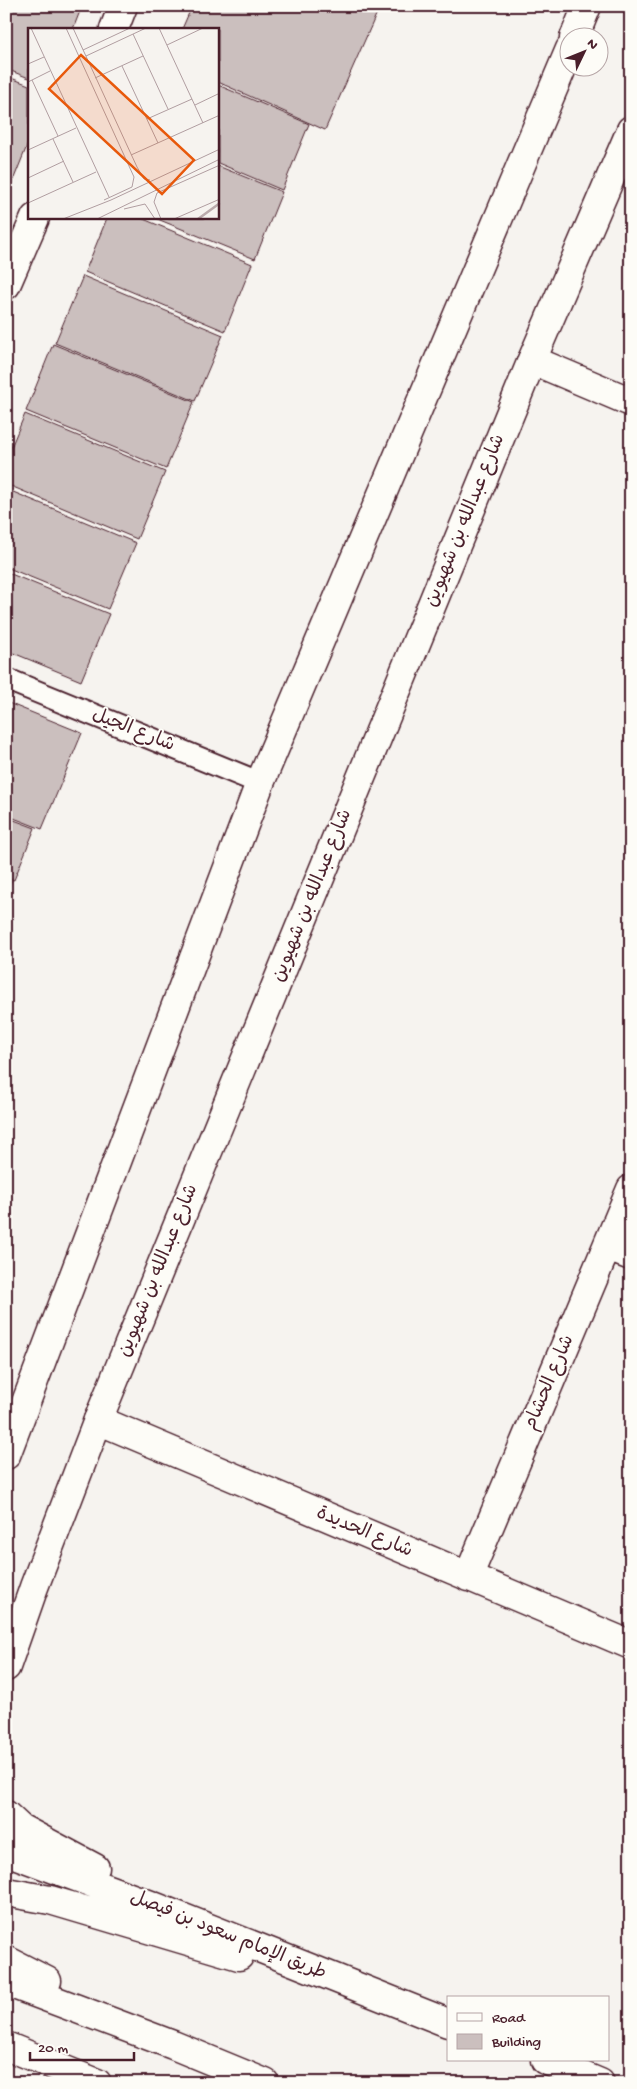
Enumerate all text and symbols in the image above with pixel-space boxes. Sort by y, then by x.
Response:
inset map [28,28,219,219]
north arrow [560,28,610,78]
text: N [582,36,601,54]
street label: شارع عبدالله بن شهيوين [421,431,511,611]
street label: شارع الجيل [88,704,178,758]
street label: شارع عبدالله بن شهيوين [268,806,358,986]
street label: شارع عبدالله بن شهيوين [114,1181,204,1361]
street label: شارع الحشام [520,1332,580,1434]
street label: شارع الحديدة [312,1502,416,1564]
street label: طريق الإمام سعود بن فيصل [127,1886,329,1986]
legend [447,1996,610,2062]
text: Road [492,2010,526,2028]
scale bar [30,2029,134,2061]
text: Building [491,2034,541,2052]
text: 20 m [38,2040,68,2058]

